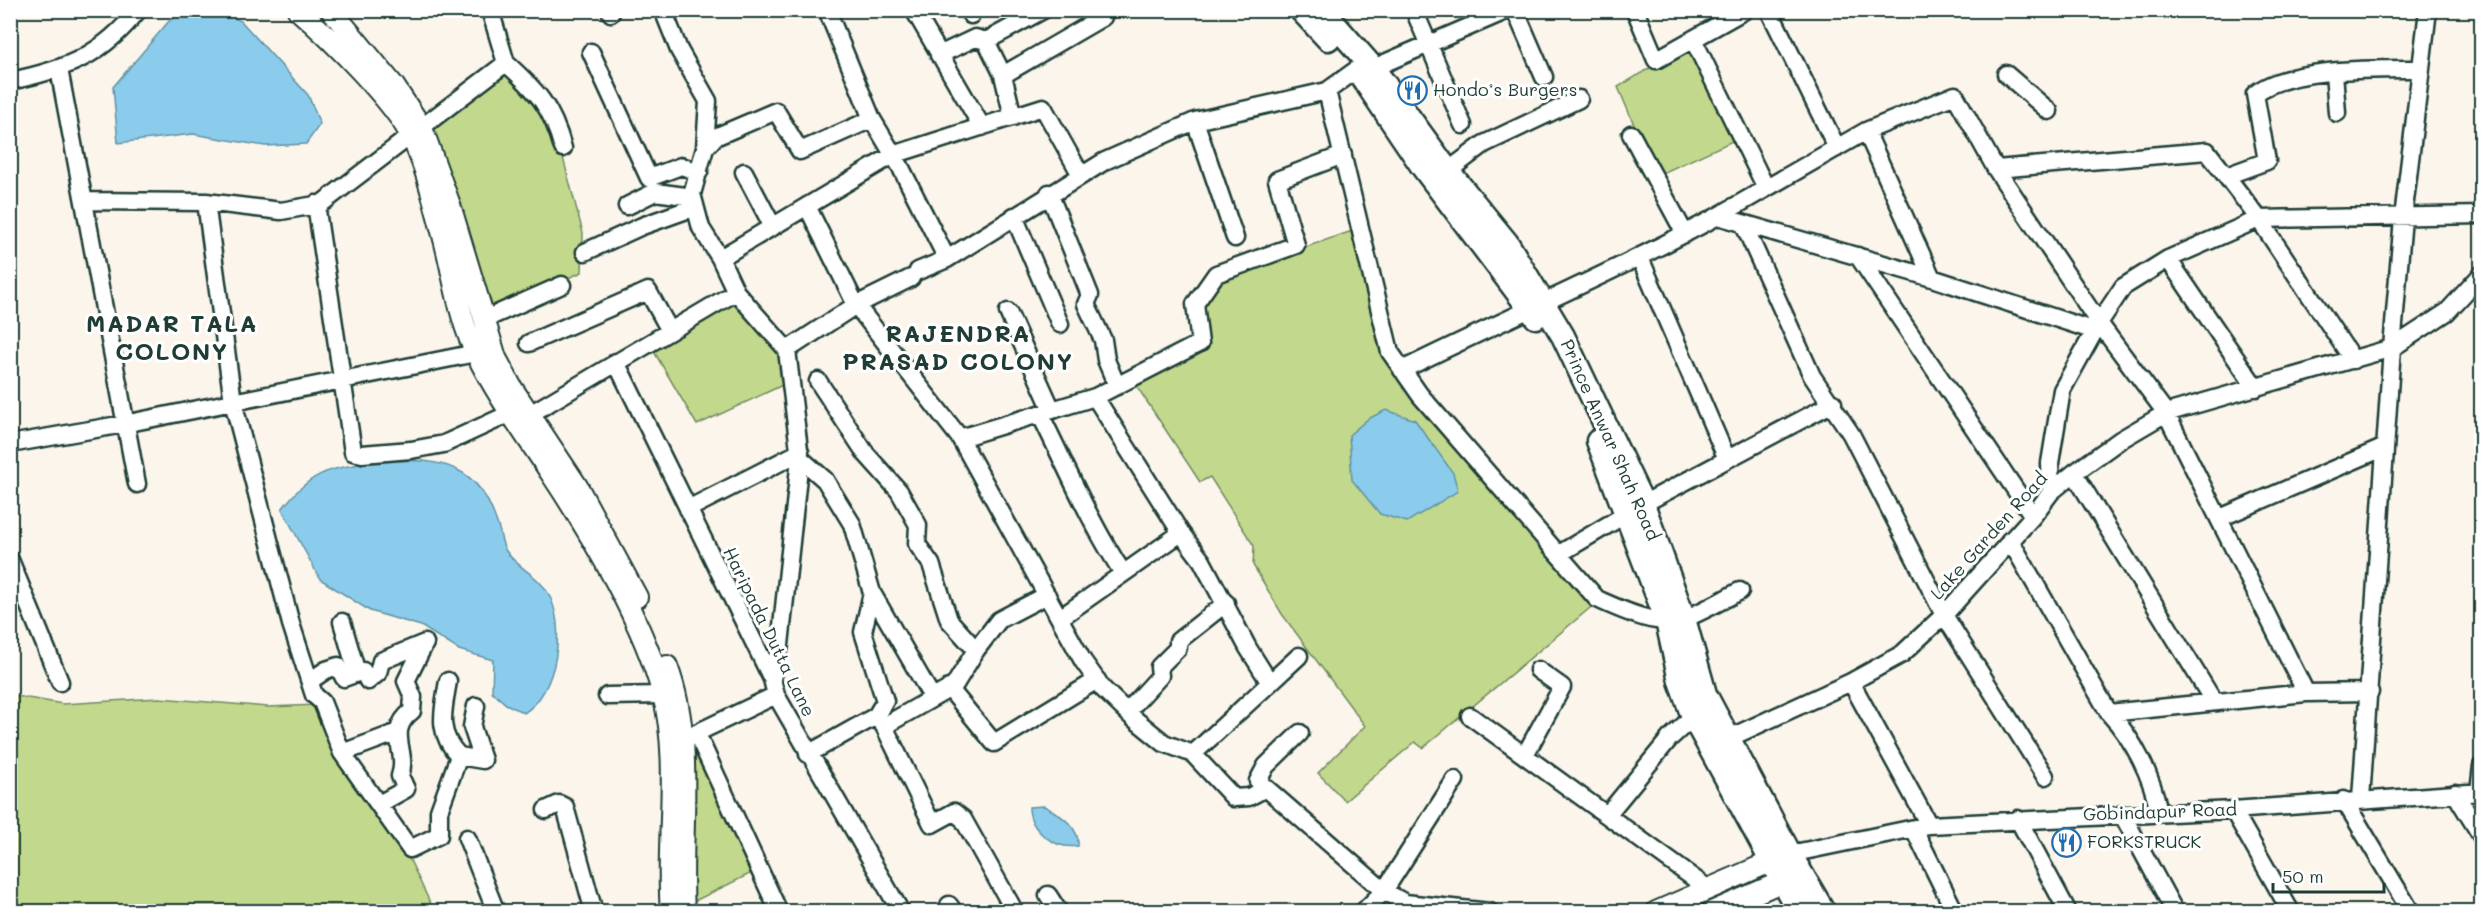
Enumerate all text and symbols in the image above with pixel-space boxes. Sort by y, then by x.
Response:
restaurant icon: Hondo’s Burgers [1396,74,1428,106]
place label: Hondo’s Burgers [1433,77,1577,101]
district label: MADAR TALA COLONY [86,307,258,366]
district label: RAJENDRA PRASAD COLONY [842,317,1074,376]
street label: Prince Anwar Shah Road [1556,335,1666,544]
street label: Lake Garden Road [1925,466,2052,604]
street label: Haripada Dutta Lane [718,543,821,720]
street label: Gobindapur Road [2083,796,2237,826]
restaurant icon: FORKSTRUCK [2050,826,2082,858]
place label: FORKSTRUCK [2087,829,2201,853]
scale bar [2273,856,2384,894]
text: 50 m [2282,864,2324,888]

